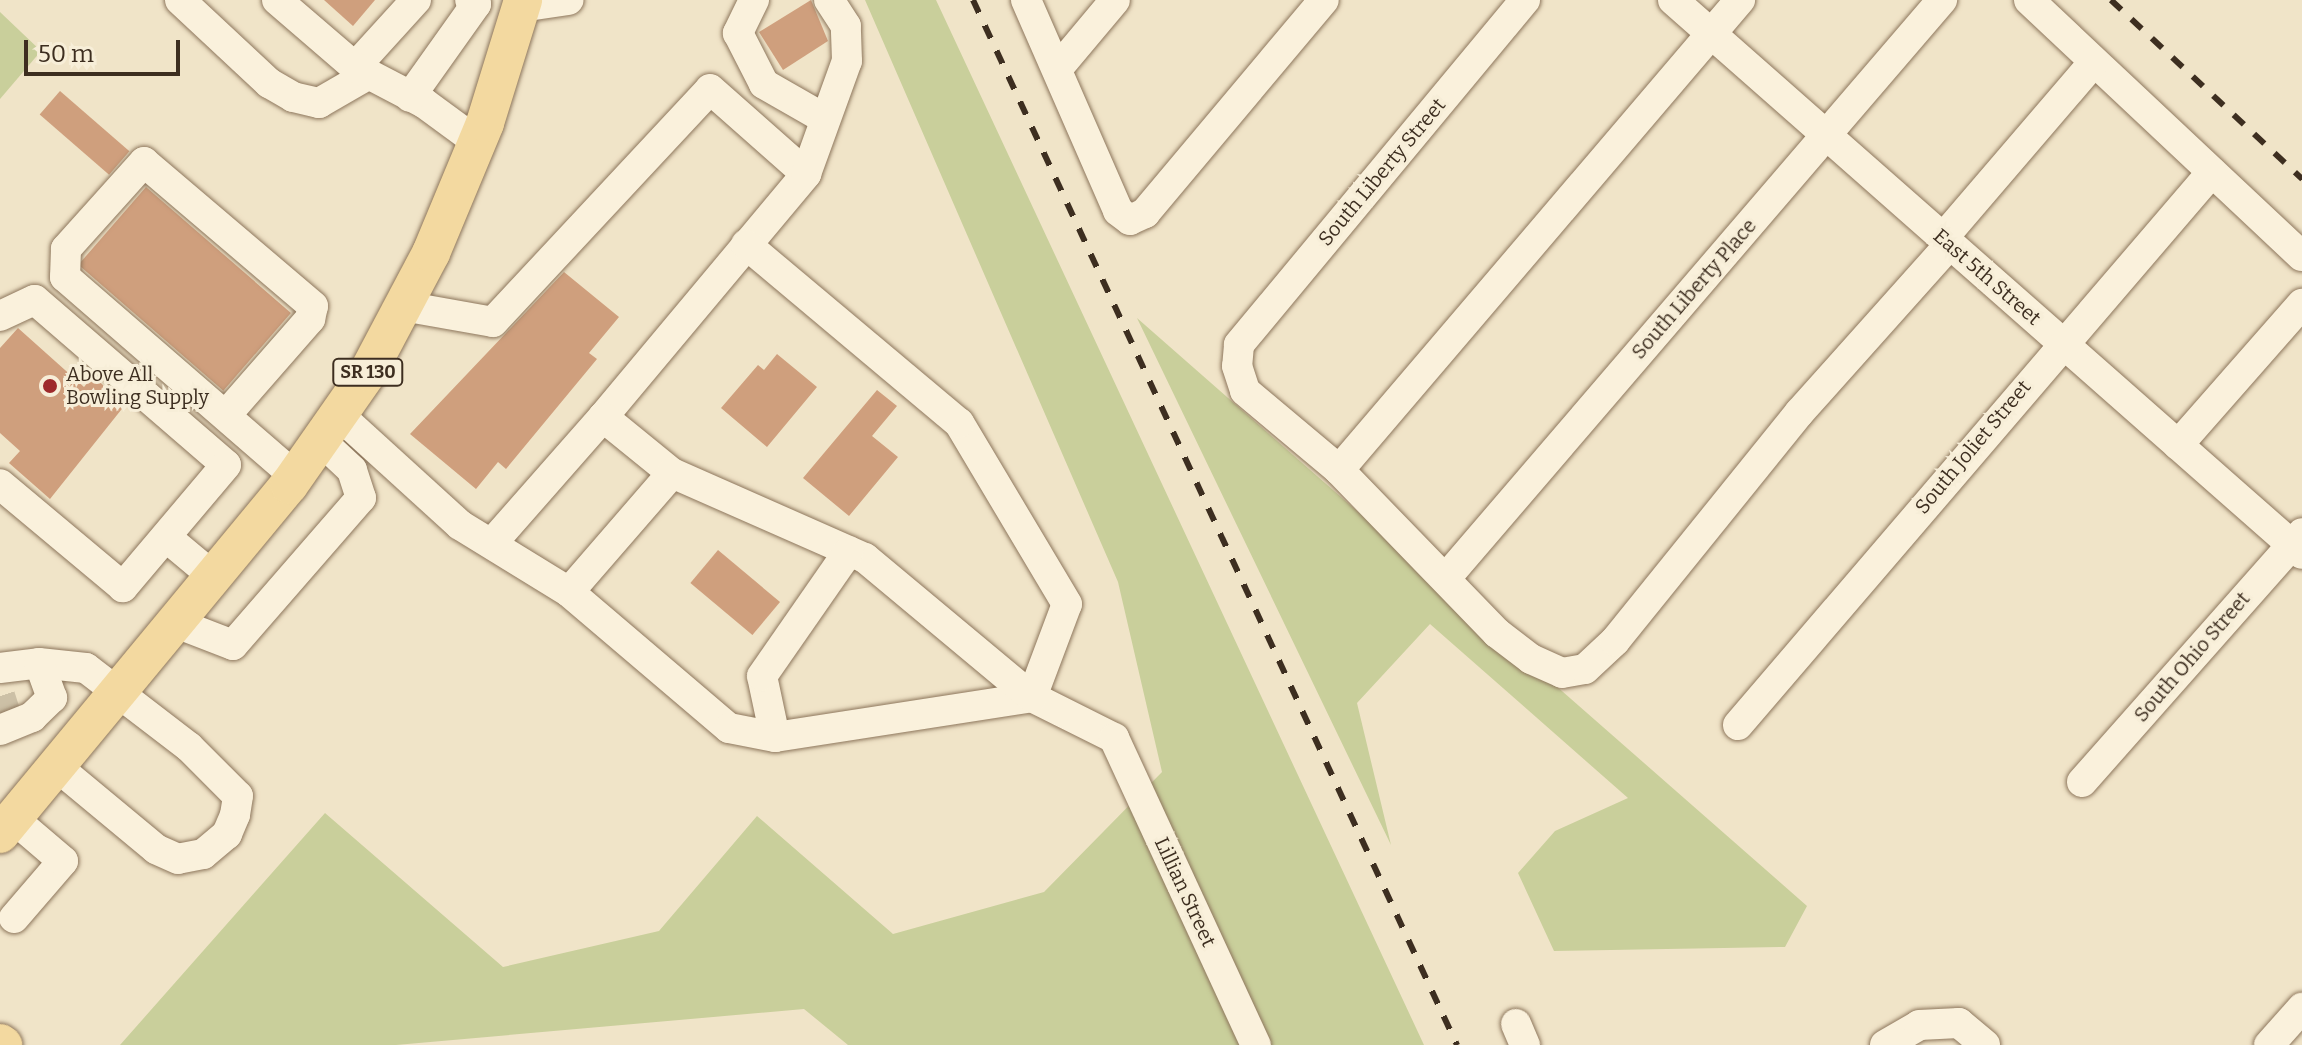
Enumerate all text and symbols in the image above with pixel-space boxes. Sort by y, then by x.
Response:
scale bar [28,24,184,74]
text: 50 m [38,40,94,68]
street label: South Liberty Street [1313,93,1451,251]
street label: South Liberty Place [1627,214,1761,364]
street label: East 5th Street [1928,224,2046,330]
road number: SR 130 [332,358,404,386]
place label: Above All Bowling Supply [66,362,209,409]
street label: South Joliet Street [1910,375,2036,519]
marker: Above All Bowling Supply [41,377,59,395]
street label: South Ohio Street [2129,587,2255,727]
street label: Lillian Street [1149,833,1221,951]

